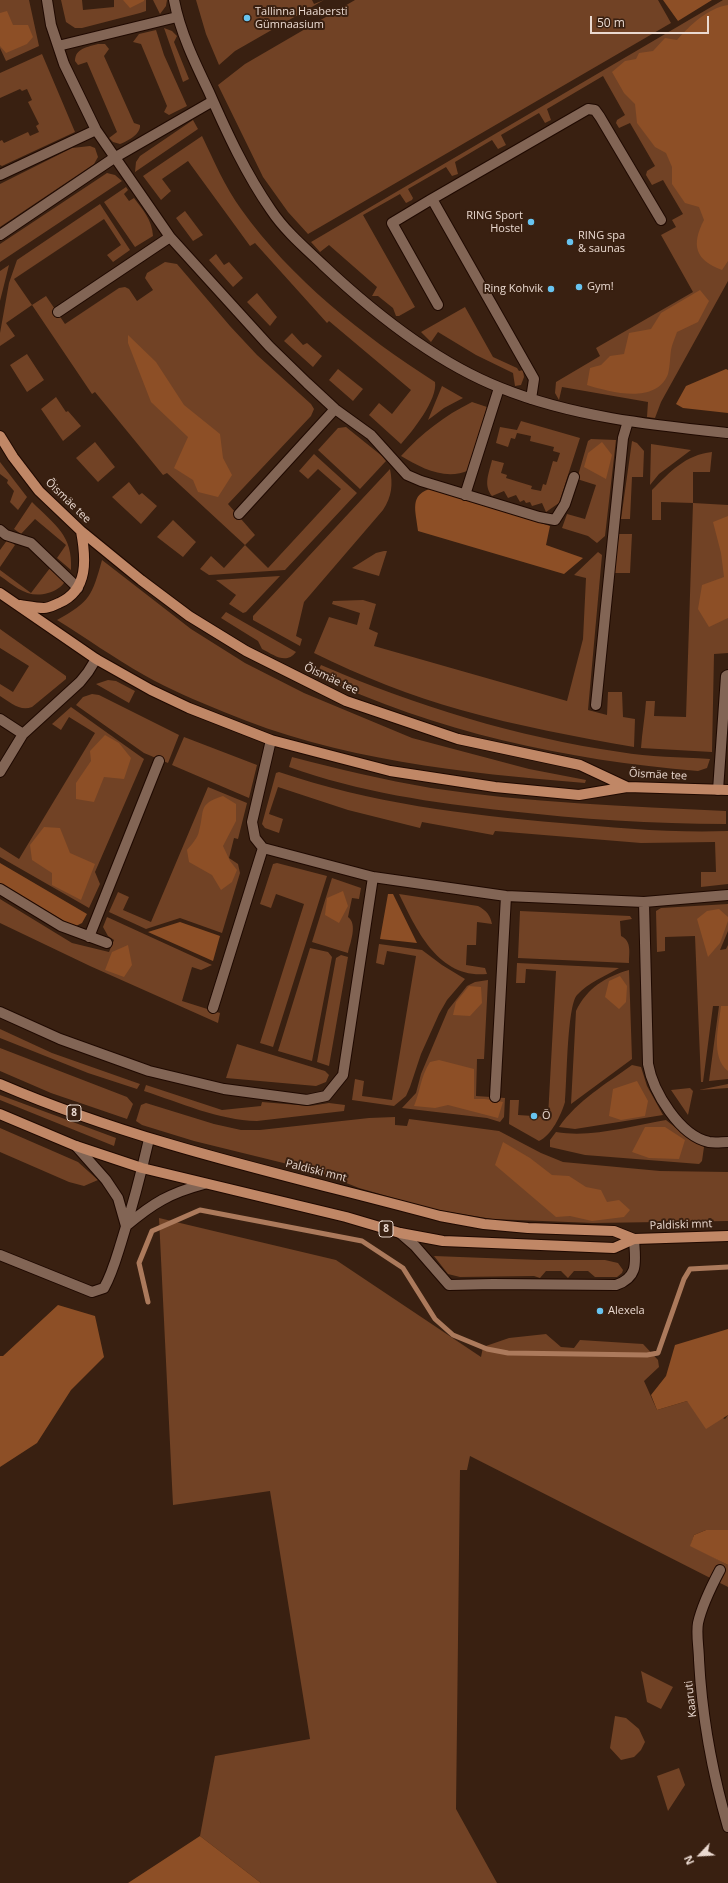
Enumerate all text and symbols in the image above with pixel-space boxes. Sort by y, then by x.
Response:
place label: Tallinna Haabersti Gümnaasium [255,5,348,31]
scale bar [592,8,711,34]
marker: Tallinna Haabersti Gümnaasium [242,13,252,23]
text: 50 m [597,14,625,31]
place label: RING Sport Hostel [466,209,523,235]
marker: RING Sport Hostel [526,217,536,227]
place label: RING spa & saunas [578,229,625,255]
marker: RING spa & saunas [565,237,575,247]
place label: Gym! [587,280,614,294]
place label: Ring Kohvik [484,282,543,296]
marker: Gym! [574,282,584,292]
marker: Ring Kohvik [546,284,556,294]
street label: Õismäe tee [42,476,94,526]
street label: Õismäe tee [302,661,360,697]
street label: Õismäe tee [629,767,687,783]
road number: 8 [67,1105,81,1121]
place label: Õ [542,1109,551,1123]
marker: Õ [529,1111,539,1121]
street label: Paldiski mnt [284,1157,348,1185]
street label: Paldiski mnt [650,1217,712,1233]
road number: 8 [379,1221,393,1237]
place label: Alexela [608,1304,645,1318]
marker: Alexela [595,1306,605,1316]
street label: Kaaruti [682,1680,700,1718]
north arrow [680,1835,720,1875]
text: N [680,1853,697,1868]

